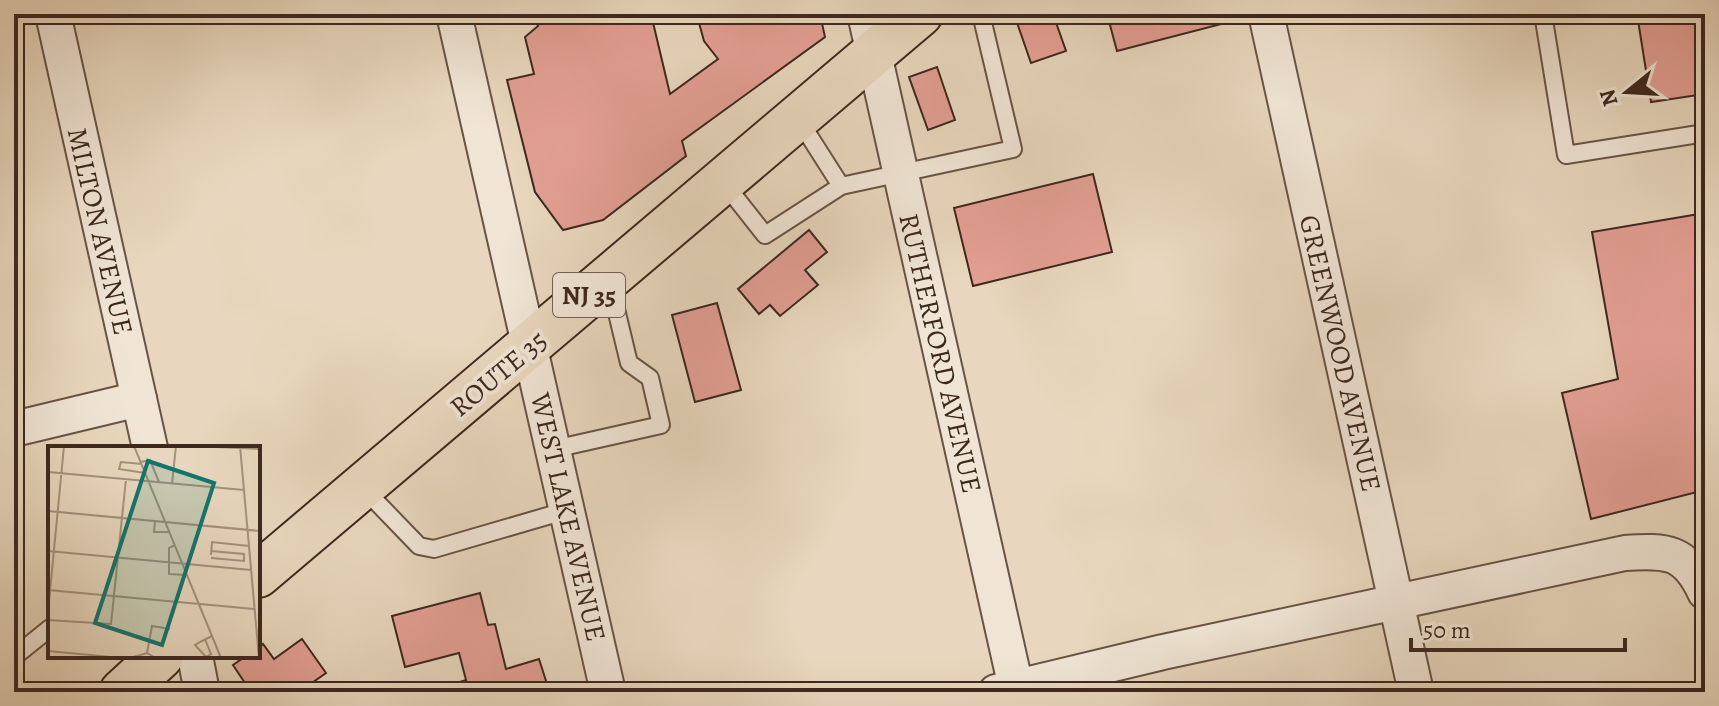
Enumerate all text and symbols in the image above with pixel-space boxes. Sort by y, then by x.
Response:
north arrow [1587,52,1667,132]
text: N [1592,86,1626,110]
street label: MILTON AVENUE [58,124,142,339]
street label: RUTHERFORD AVENUE [889,210,991,497]
street label: GREENWOOD AVENUE [1290,211,1390,495]
road number: NJ 35 [553,273,625,317]
street label: ROUTE 35 [442,322,555,426]
street label: WEST LAKE AVENUE [521,388,615,645]
inset map [48,446,260,658]
scale bar [1411,602,1625,652]
text: 50 m [1423,614,1471,646]

